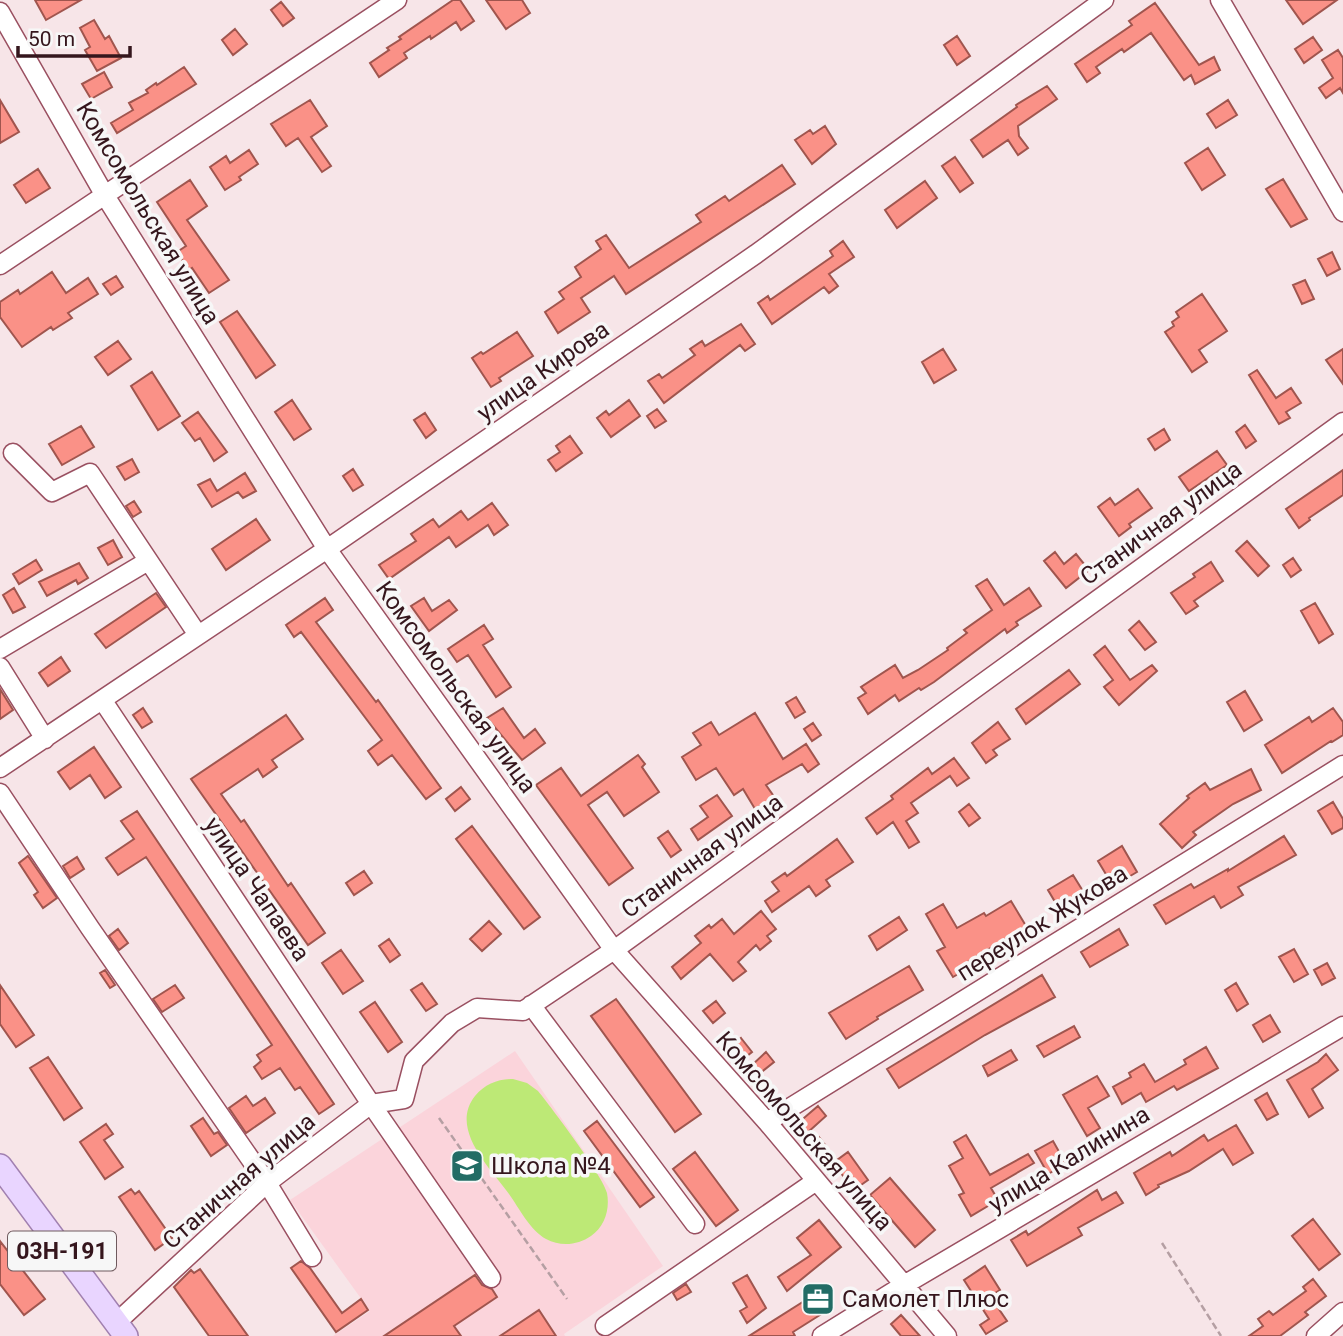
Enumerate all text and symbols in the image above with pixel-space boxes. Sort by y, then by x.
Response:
scale bar [18,14,130,58]
text: 50 m [28,27,75,51]
street label: Комсомольская улица [70,97,226,329]
street label: улица Кирова [472,315,614,427]
street label: Станичная улица [1075,455,1247,591]
street label: Комсомольская улица [370,576,542,798]
street label: Станичная улица [616,788,788,924]
street label: улица Чапаева [198,812,316,966]
street label: переулок Жукова [951,859,1133,987]
street label: Комсомольская улица [710,1026,898,1236]
street label: улица Калинина [984,1100,1154,1218]
street label: Станичная улица [157,1107,321,1255]
school or university icon: Школа №4 [448,1147,486,1185]
place label: Школа №4 [491,1152,611,1180]
road number: 03Н-191 [8,1232,116,1270]
office icon: Самолет Плюс [799,1280,837,1318]
place label: Самолет Плюс [842,1285,1009,1313]

